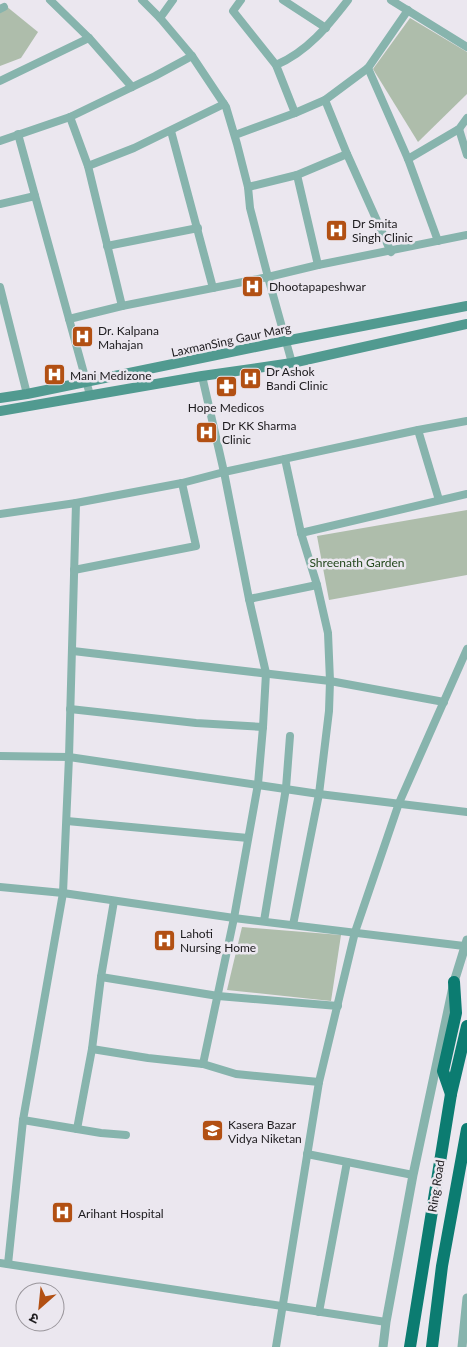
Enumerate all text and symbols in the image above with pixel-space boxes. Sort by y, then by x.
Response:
place label: Dr Smita Singh Clinic [352,216,413,245]
hospital icon: Dr Smita Singh Clinic [324,218,348,242]
hospital icon: Dhootapapeshwar [241,274,265,298]
place label: Dhootapapeshwar [269,279,366,294]
street label: LaxmanSing Gaur Marg [170,320,292,360]
place label: Dr. Kalpana Mahajan [98,323,159,352]
hospital icon: Dr. Kalpana Mahajan [70,325,94,349]
hospital icon: Mani Medizone [42,363,66,387]
place label: Dr Ashok Bandi Clinic [266,364,328,393]
hospital icon: Dr Ashok Bandi Clinic [238,366,262,390]
place label: Mani Medizone [70,368,152,383]
pharmacy icon: Hope Medicos [214,374,238,398]
place label: Hope Medicos [188,400,264,415]
place label: Dr KK Sharma Clinic [222,418,296,447]
hospital icon: Dr KK Sharma Clinic [194,420,218,444]
park label: Shreenath Garden [309,555,405,570]
place label: Lahoti Nursing Home [180,926,256,955]
hospital icon: Lahoti Nursing Home [152,928,176,952]
place label: Kasera Bazar Vidya Niketan [228,1117,302,1146]
school or university icon: Kasera Bazar Vidya Niketan [200,1119,224,1143]
street label: Ring Road [424,1159,448,1213]
hospital icon: Arihant Hospital [50,1201,74,1225]
place label: Arihant Hospital [78,1206,164,1221]
north arrow [15,1282,65,1332]
text: उ [26,1309,41,1328]

